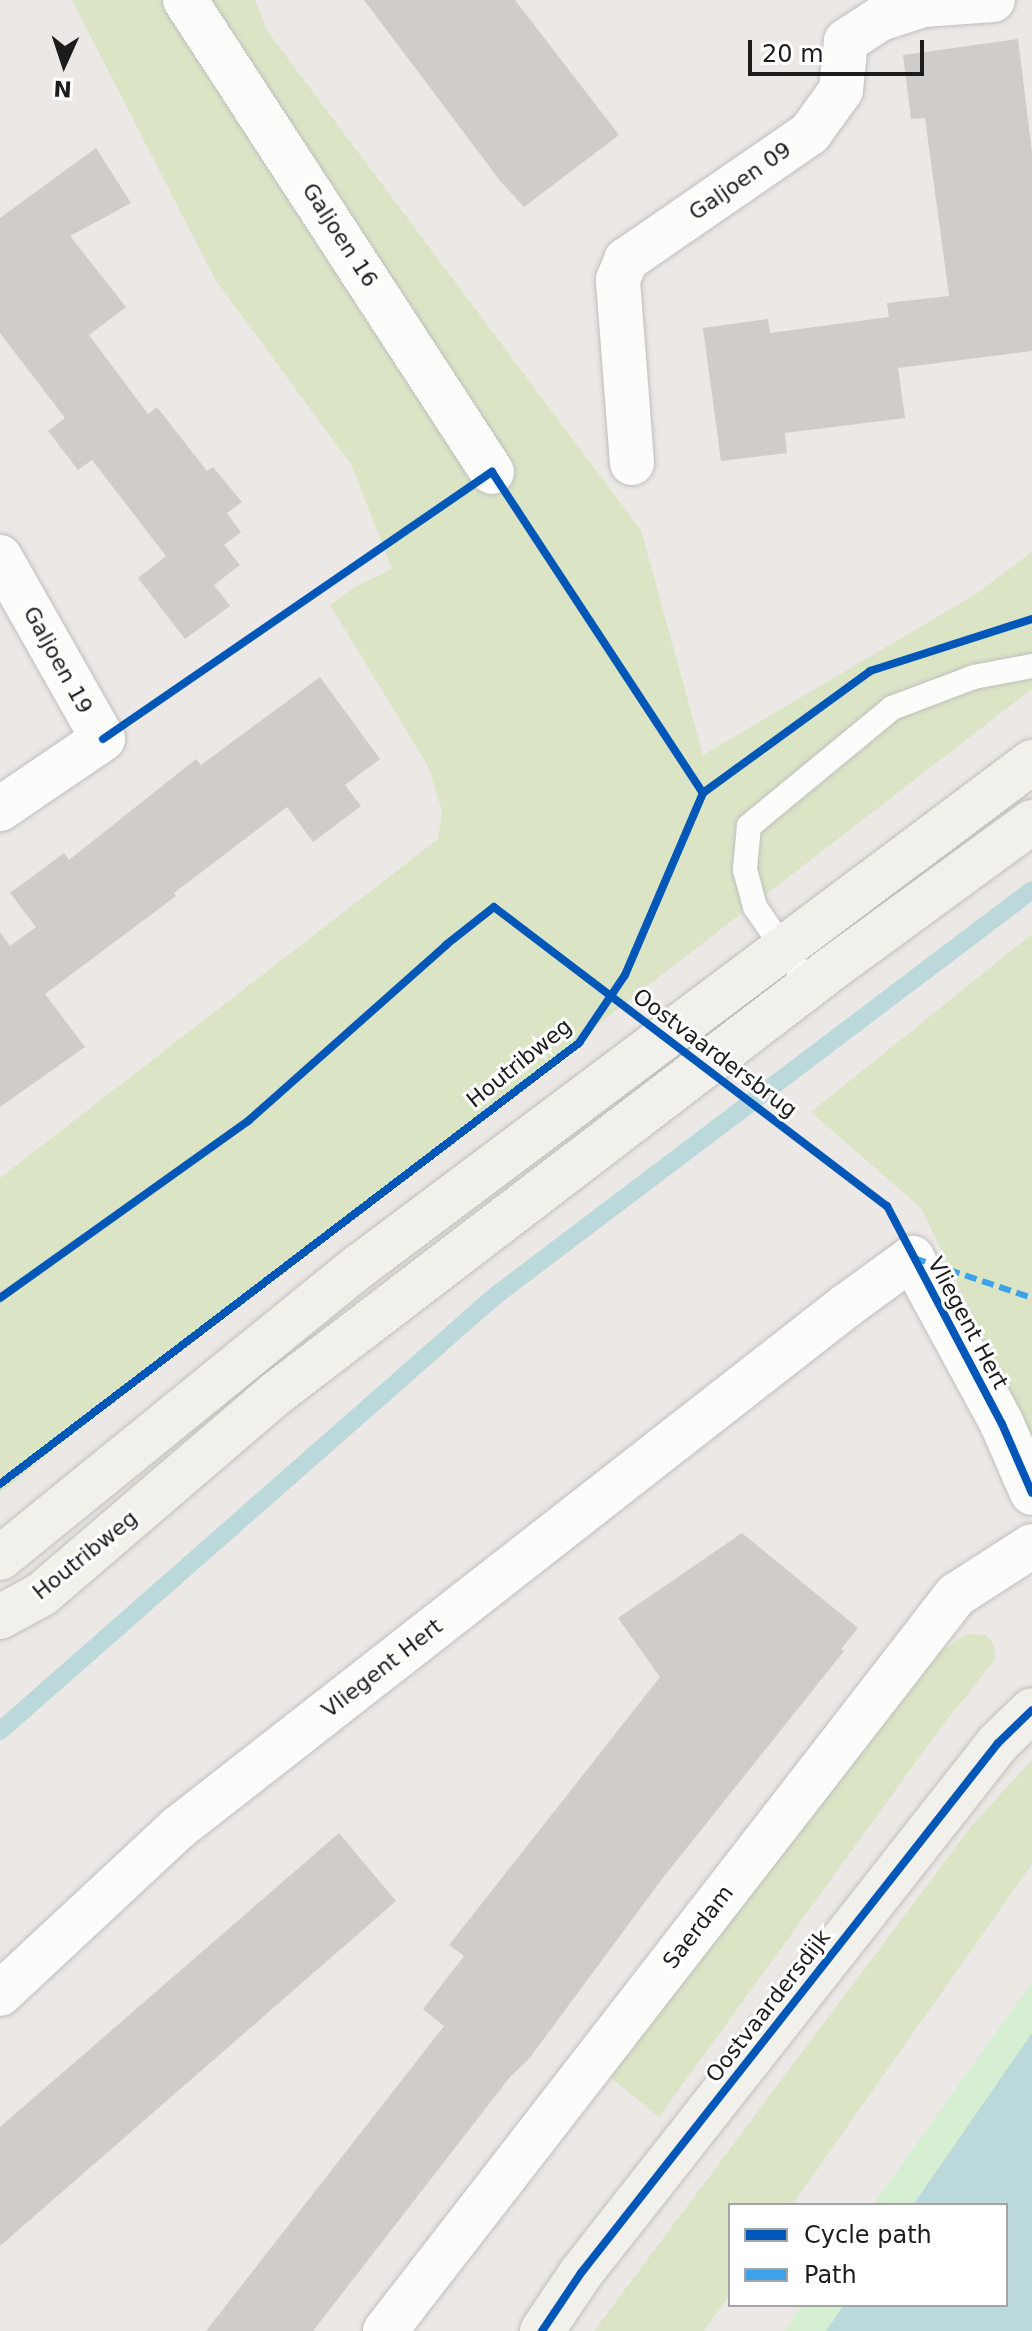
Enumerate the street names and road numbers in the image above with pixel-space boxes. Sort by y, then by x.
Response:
street label: Galjoen 09 [684,136,796,226]
street label: Galjoen 16 [297,178,383,292]
street label: Galjoen 19 [18,602,98,718]
street label: Oostvaardersbrug [628,983,802,1123]
street label: Houtribweg [461,1013,577,1113]
street label: Vliegent Hert [922,1253,1014,1393]
street label: Houtribweg [27,1505,143,1605]
street label: Vliegent Hert [316,1613,448,1723]
street label: Saerdam [657,1880,739,1974]
street label: Oostvaardersdijk [700,1924,836,2088]

